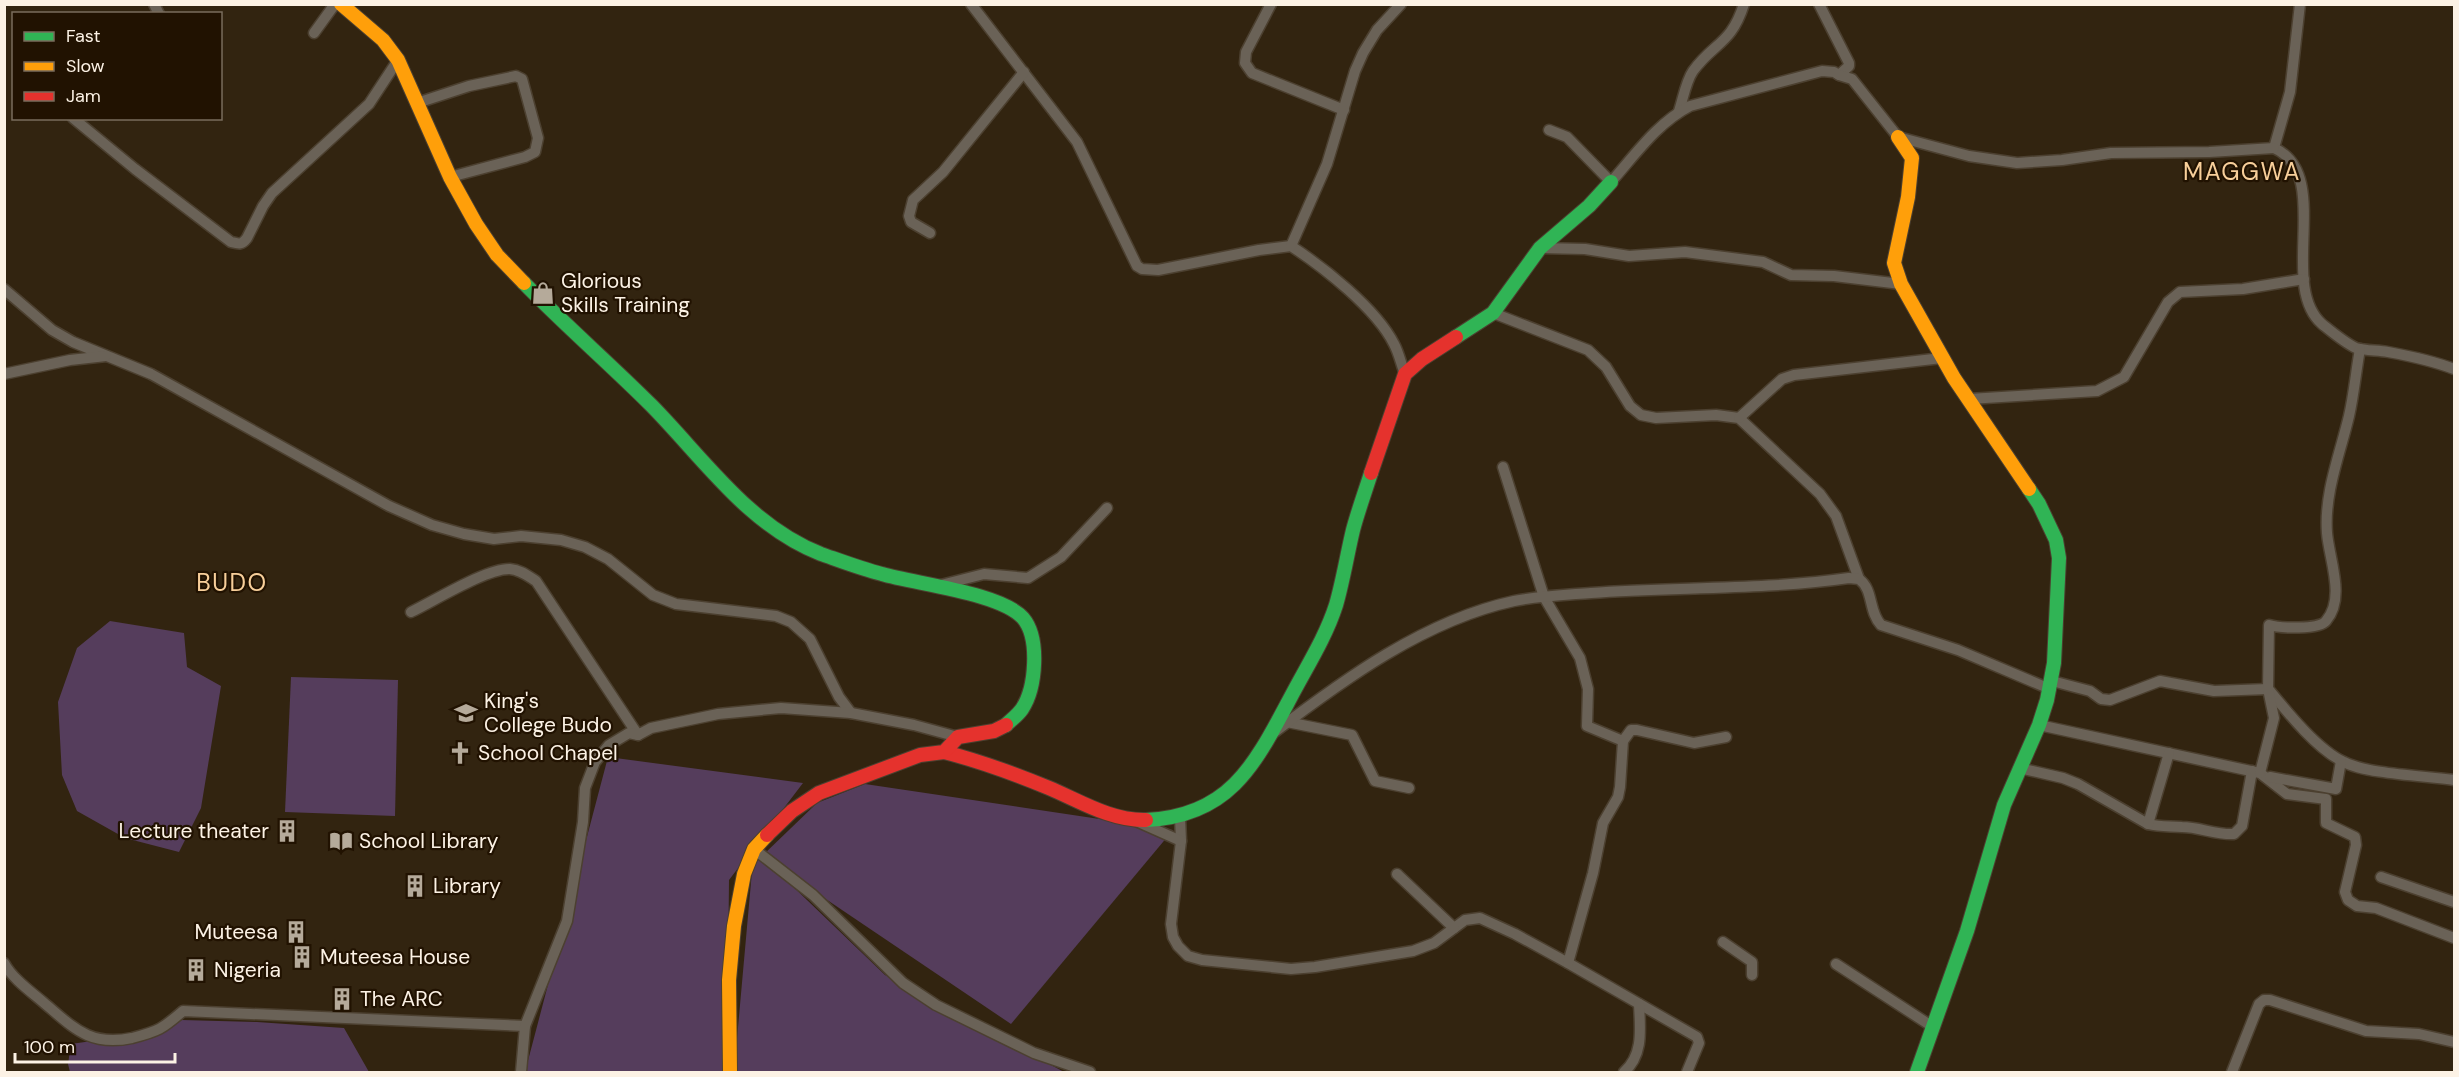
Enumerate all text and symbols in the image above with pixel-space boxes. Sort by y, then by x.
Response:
legend [12,12,222,120]
text: Fast [66,24,101,48]
text: Slow [66,54,105,78]
text: Jam [66,84,101,108]
district label: MAGGWA [2183,156,2301,187]
place label: Glorious Skills Training [561,267,690,319]
shop icon: Glorious Skills Training [530,280,556,306]
district label: BUDO [196,567,268,598]
place label: King's College Budo [484,687,612,739]
school or university icon: King's College Budo [453,700,479,726]
place label: School Chapel [478,739,618,767]
church icon: School Chapel [447,740,473,766]
place label: Lecture theater [119,817,269,845]
building icon: Lecture theater [274,818,300,844]
place label: School Library [359,827,499,855]
library icon: School Library [328,828,354,854]
place label: Library [433,872,501,900]
building icon: Library [402,873,428,899]
place label: Muteesa [195,918,278,946]
building icon: Muteesa [283,919,309,945]
place label: Muteesa House [320,943,470,971]
building icon: Muteesa House [289,944,315,970]
place label: Nigeria [214,956,281,984]
building icon: Nigeria [183,957,209,983]
place label: The ARC [360,985,443,1013]
building icon: The ARC [329,986,355,1012]
scale bar [15,1026,176,1064]
text: 100 m [24,1035,75,1059]

